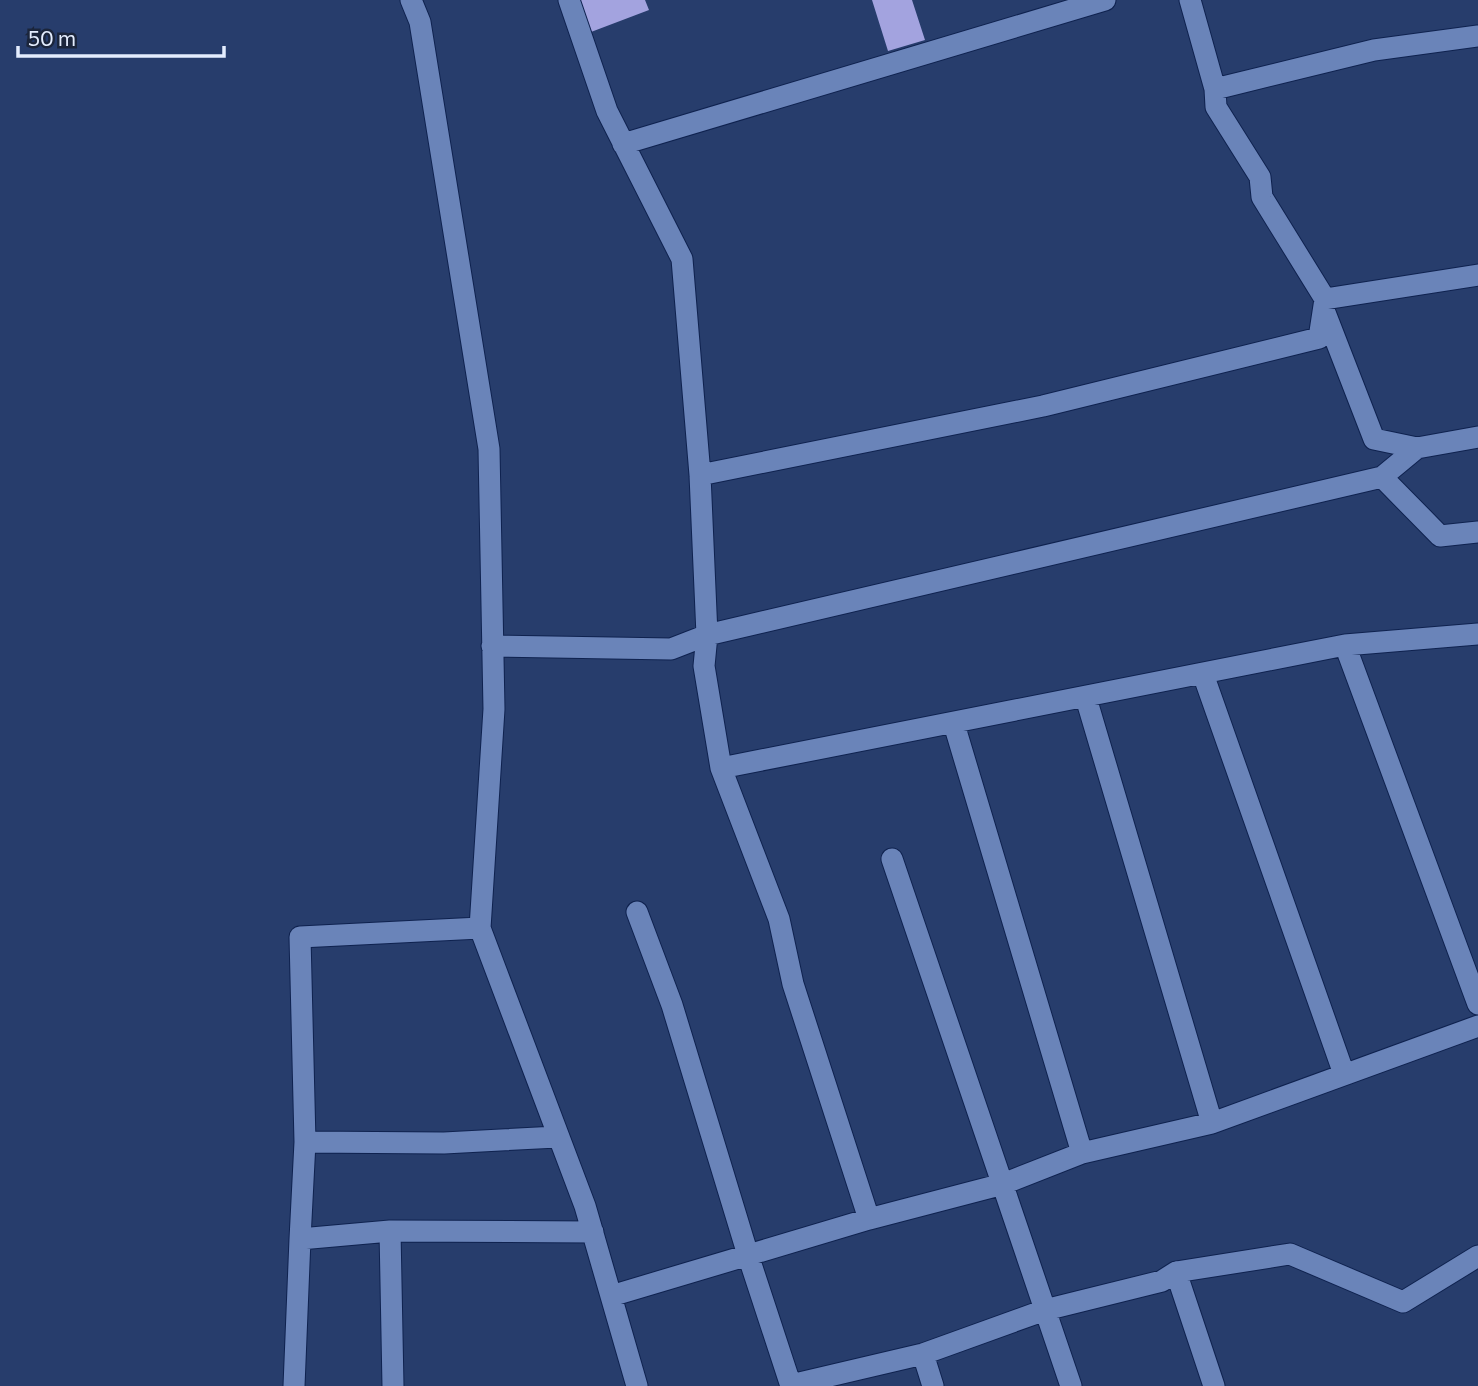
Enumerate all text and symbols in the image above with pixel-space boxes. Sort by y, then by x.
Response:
scale bar [18,14,224,58]
text: 50 m [28,25,76,50]

